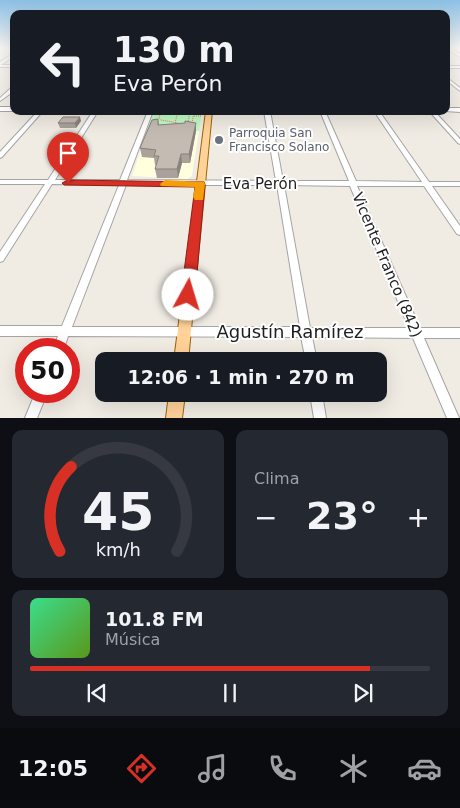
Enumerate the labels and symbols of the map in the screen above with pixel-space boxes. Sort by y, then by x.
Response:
place label: Parroquia San Francisco Solano [229,126,329,154]
pin [47,132,89,183]
marker: Parroquia San Francisco Solano [213,134,225,146]
street label: Eva Perón [223,175,297,193]
street label: Vicente Franco (842) [348,190,426,340]
position arrow [161,268,213,320]
street label: Agustín Ramírez [217,321,363,342]
speed limit sign: 50 [15,338,80,403]

